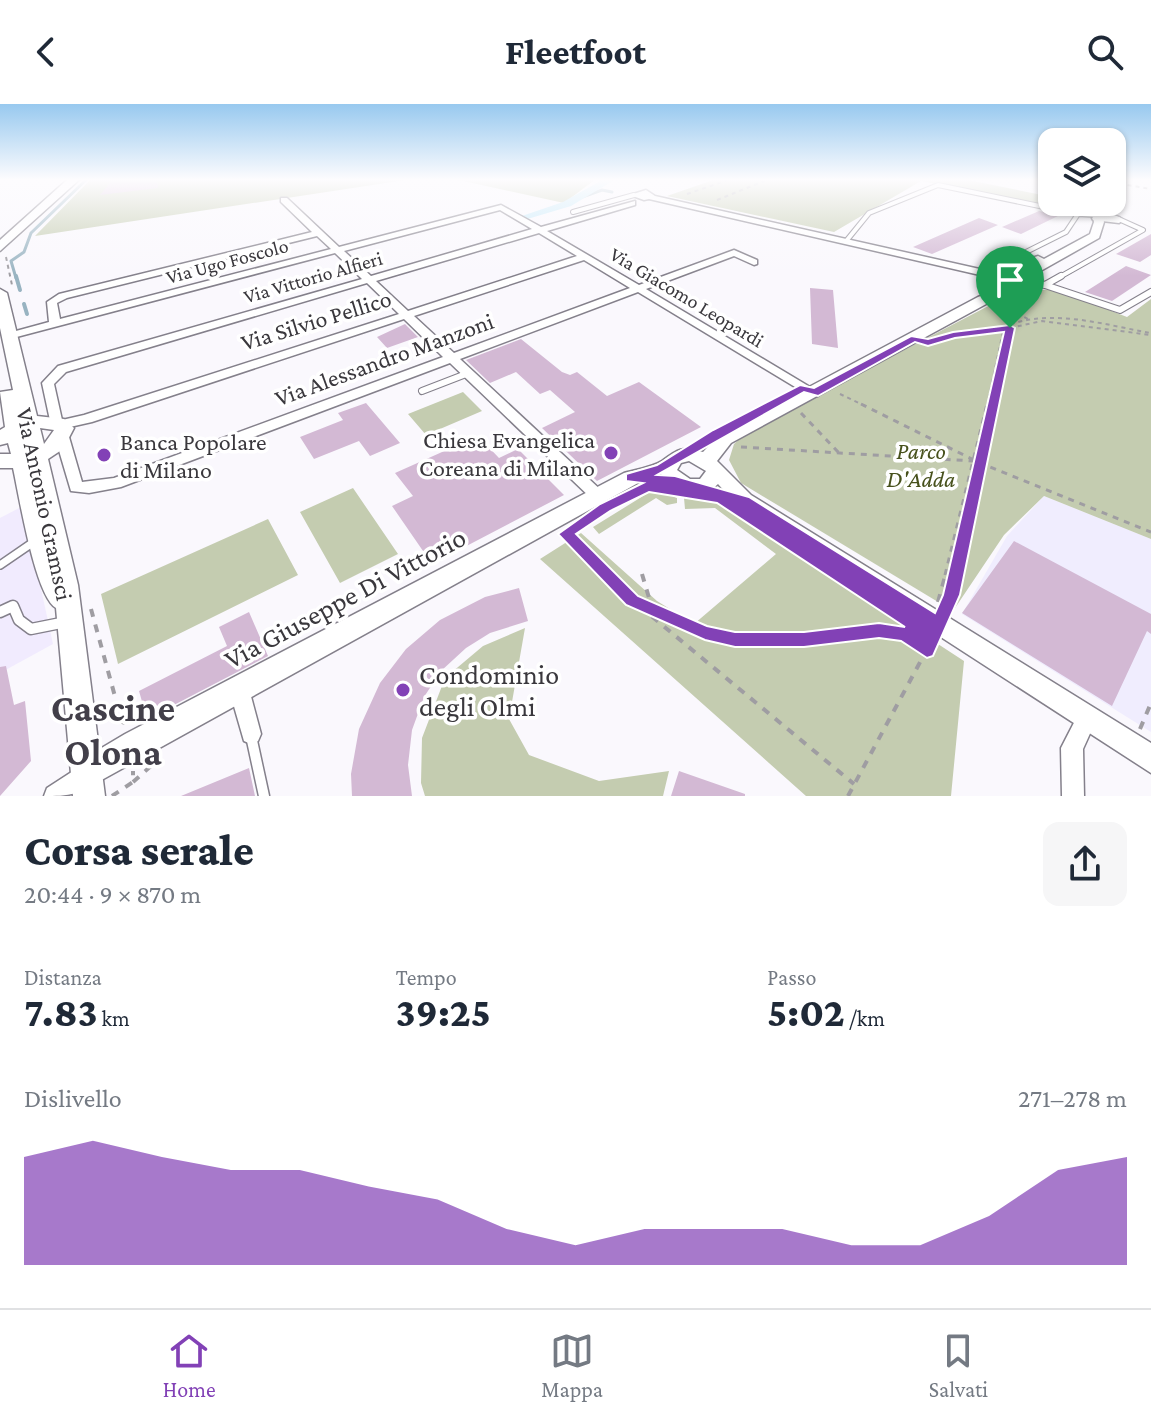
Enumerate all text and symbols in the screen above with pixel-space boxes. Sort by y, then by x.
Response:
icon: back [24,30,68,74]
icon: search [1083,30,1127,74]
text: Fleetfoot [505,32,646,72]
map controls [1038,128,1126,216]
button: layers [1038,128,1126,216]
street label: Via Ugo Foscolo [163,234,291,289]
street label: Via Giacomo Leopardi [606,242,768,352]
pin [976,246,1044,328]
street label: Via Vittorio Alfieri [241,247,385,307]
icon: arrive [988,258,1032,302]
street label: Via Silvio Pellico [238,284,394,356]
street label: Via Alessandro Manzoni [271,307,497,411]
street label: Via Antonio Gramsci [11,405,79,603]
place label: Chiesa Evangelica Coreana di Milano [419,426,595,481]
place label: Banca Popolare di Milano [120,428,267,483]
park label: Parco D'Adda [887,437,955,492]
marker: Chiesa Evangelica Coreana di Milano [602,444,620,462]
marker: Banca Popolare di Milano [95,446,113,464]
street label: Via Giuseppe Di Vittorio [219,521,471,675]
place label: Condominio degli Olmi [419,659,559,722]
marker: Condominio degli Olmi [394,681,412,699]
district label: Cascine Olona [51,687,175,773]
button: share [1043,822,1127,906]
text: Corsa serale [24,826,254,874]
text: 20:44 · 9 × 870 m [24,880,201,909]
text: Distanza [24,965,102,990]
text: Tempo [396,965,457,990]
text: Passo [767,965,816,990]
text: 7.83 [24,990,97,1035]
text: 39:25 [396,990,491,1035]
text: 5:02 [767,990,845,1035]
text: km [97,1006,130,1031]
text: /km [845,1006,885,1031]
text: Dislivello [24,1084,122,1113]
text: 271–278 m [1018,1084,1127,1113]
tab: Home [163,1329,216,1402]
tab: Mappa [541,1329,603,1402]
tab: Salvati [929,1329,988,1402]

